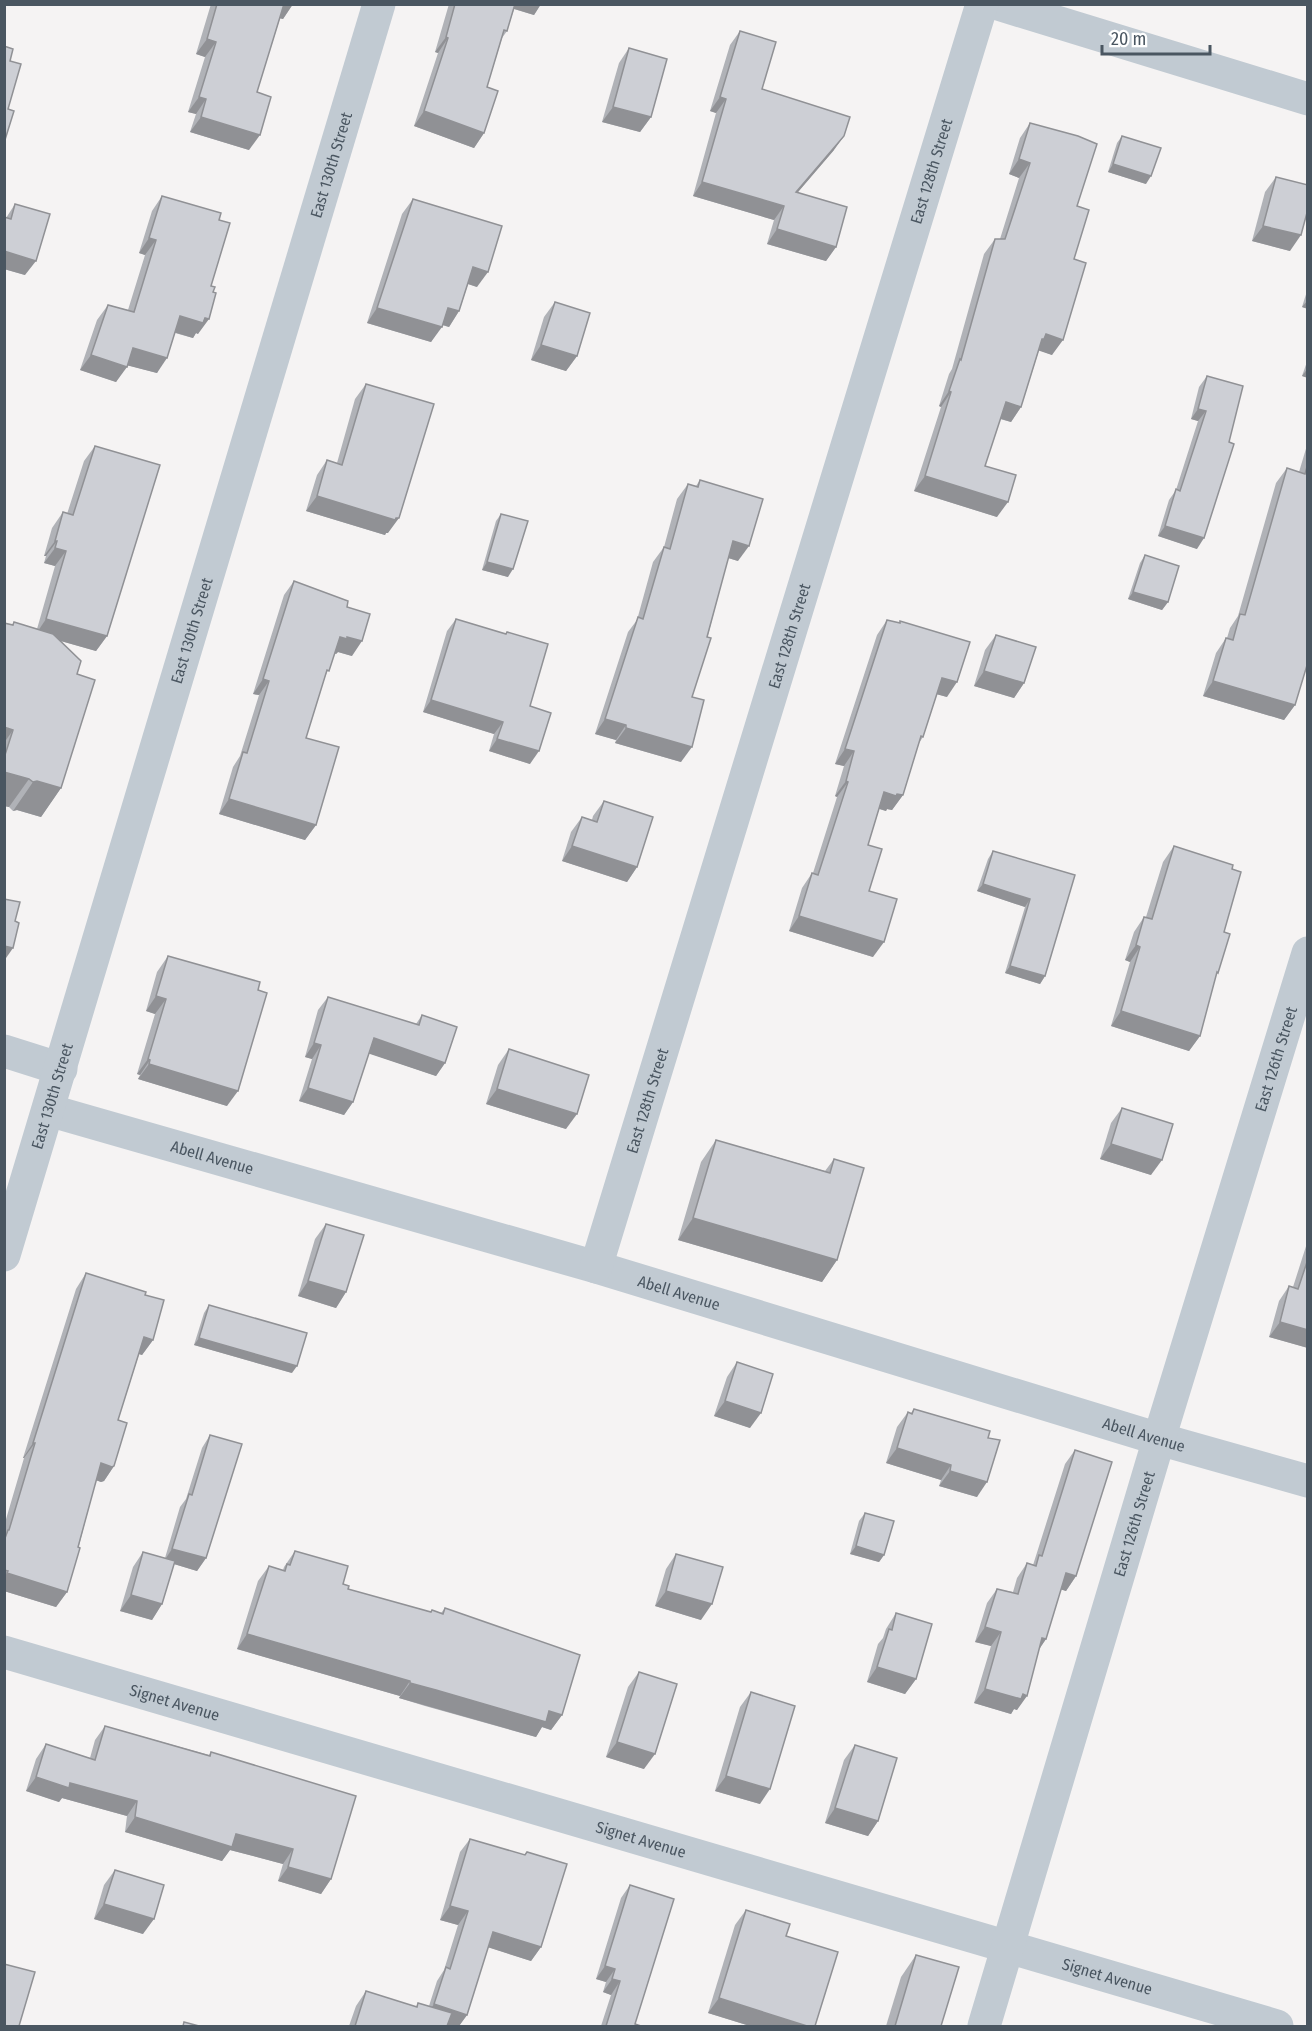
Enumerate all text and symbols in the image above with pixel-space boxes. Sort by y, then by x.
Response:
scale bar [1102,18,1210,56]
text: 20 m [1111,28,1146,50]
street label: East 130th Street [306,109,356,220]
street label: East 128th Street [906,115,956,226]
street label: East 130th Street [166,575,216,686]
street label: East 128th Street [764,580,814,691]
street label: East 126th Street [1250,1003,1301,1114]
street label: East 130th Street [27,1040,77,1151]
street label: East 128th Street [622,1045,672,1156]
street label: Abell Avenue [169,1136,256,1178]
street label: Abell Avenue [636,1271,723,1314]
street label: Abell Avenue [1100,1413,1188,1455]
street label: East 126th Street [1109,1468,1159,1579]
street label: Signet Avenue [128,1680,222,1724]
street label: Signet Avenue [594,1817,688,1861]
street label: Signet Avenue [1060,1954,1155,1998]

